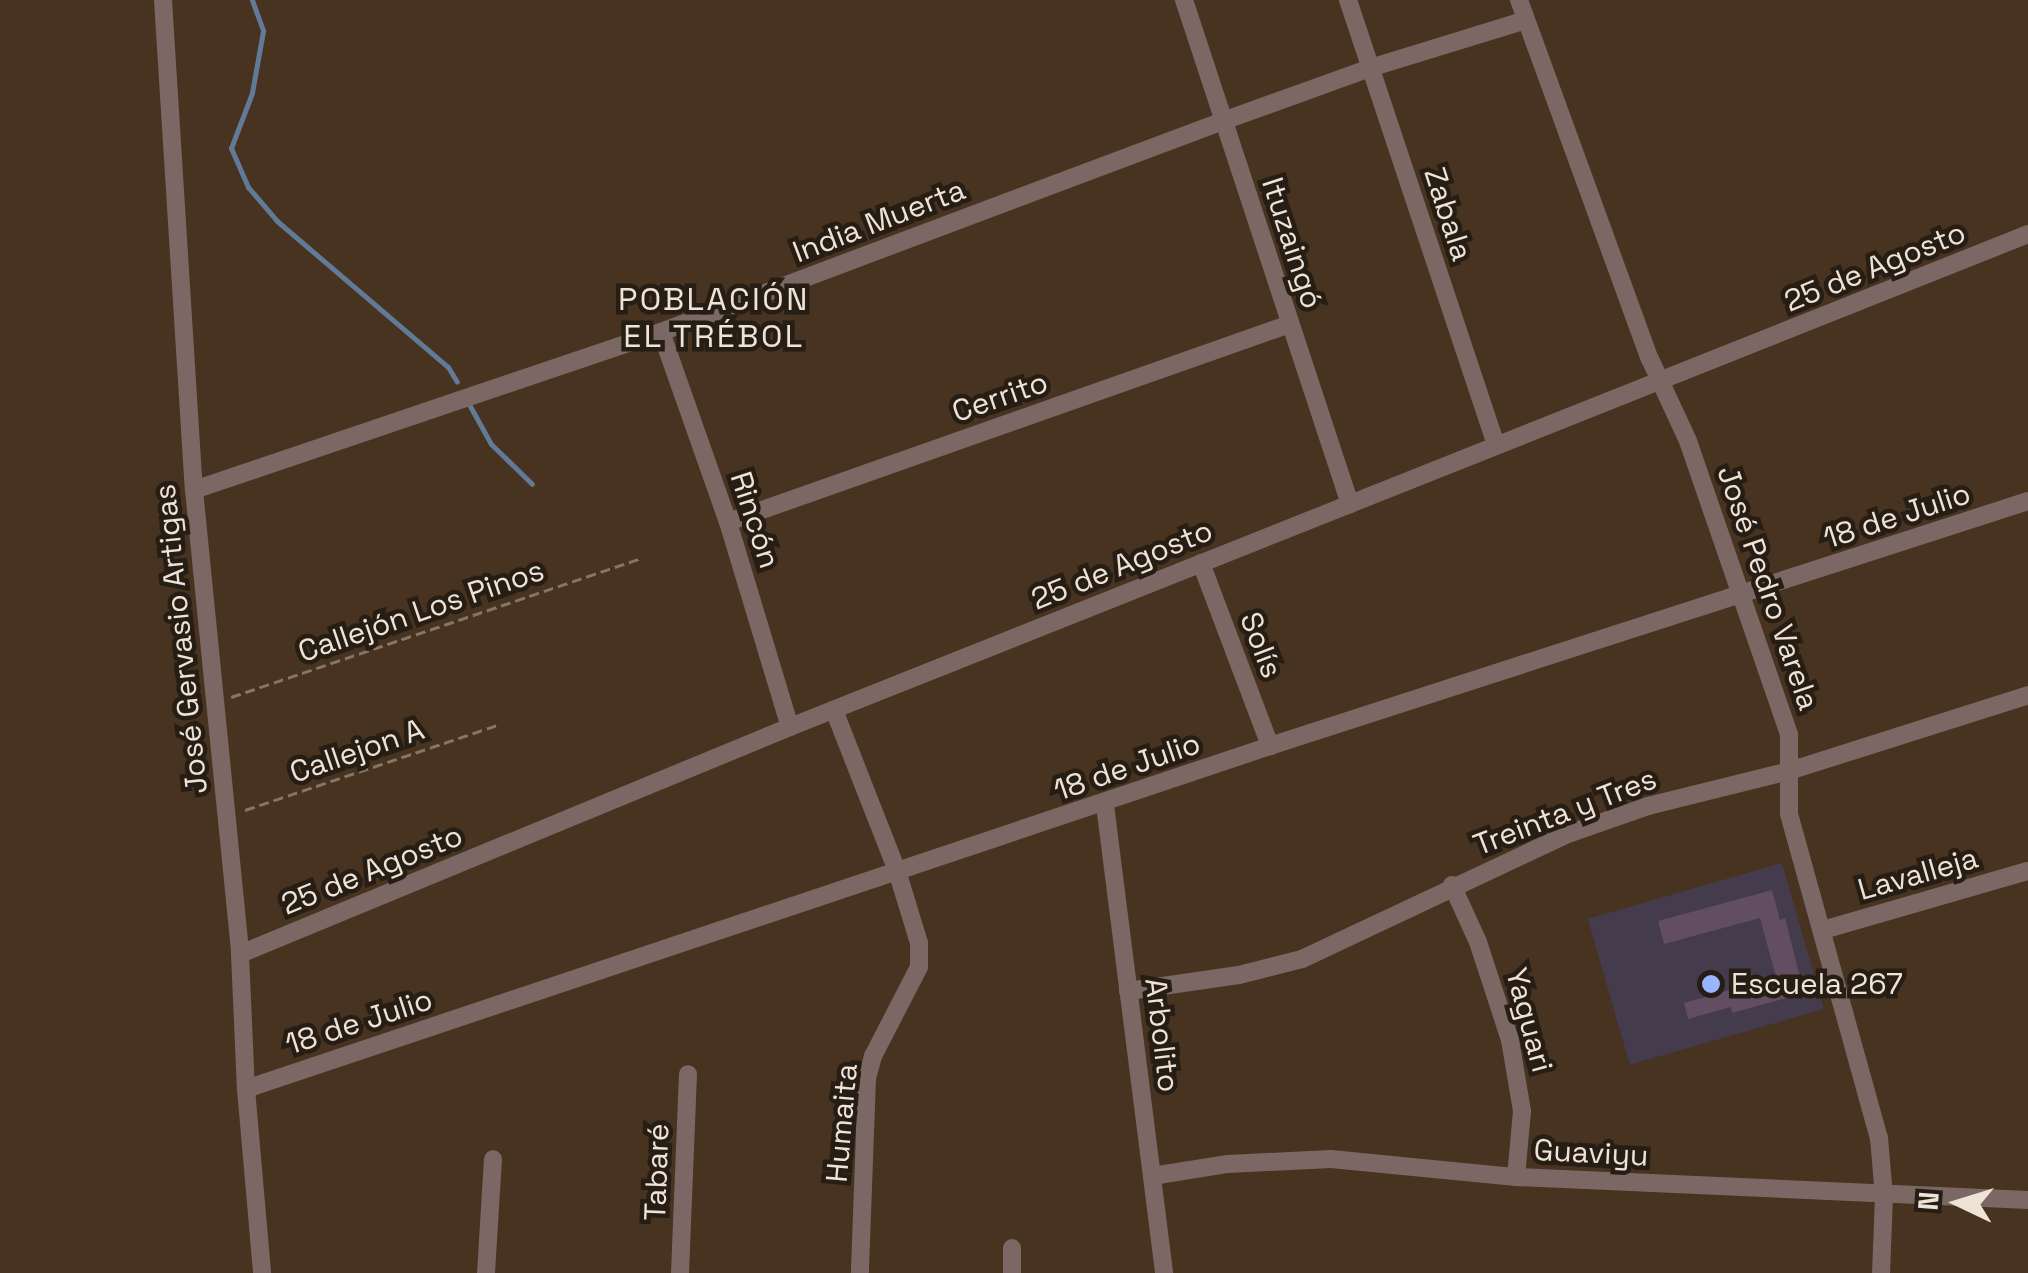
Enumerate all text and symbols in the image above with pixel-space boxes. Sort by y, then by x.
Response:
street label: Zabala [1416,163,1480,265]
street label: India Muerta [788,172,970,270]
street label: Ituzaingó [1254,173,1330,313]
street label: 25 de Agosto [1779,214,1971,320]
district label: POBLACIÓN EL TRÉBOL [618,281,810,356]
street label: Cerrito [947,364,1053,430]
street label: José Pedro Varela [1709,461,1827,715]
street label: Rincón [723,467,787,573]
street label: 18 de Julio [1819,475,1975,557]
street label: José Gervasio Artigas [147,482,215,796]
street label: 25 de Agosto [1026,512,1218,618]
street label: Callejón Los Pinos [293,552,549,670]
street label: Solís [1232,607,1290,683]
street label: Callejon A [285,711,429,791]
street label: 18 de Julio [1049,725,1205,809]
street label: Treinta y Tres [1468,760,1662,864]
street label: 25 de Agosto [276,817,468,923]
street label: Lavalleja [1854,840,1982,908]
street label: Yaguari [1498,964,1560,1076]
place label: Escuela 267 [1731,966,1903,1002]
marker: Escuela 267 [1700,973,1722,995]
street label: Arbolito [1137,976,1187,1094]
street label: 18 de Julio [281,981,437,1063]
street label: Humaita [819,1062,865,1184]
street label: Tabaré [637,1123,677,1221]
street label: Guaviyu [1533,1132,1649,1174]
north arrow [1908,1153,2008,1253]
text: N [1909,1190,1947,1212]

